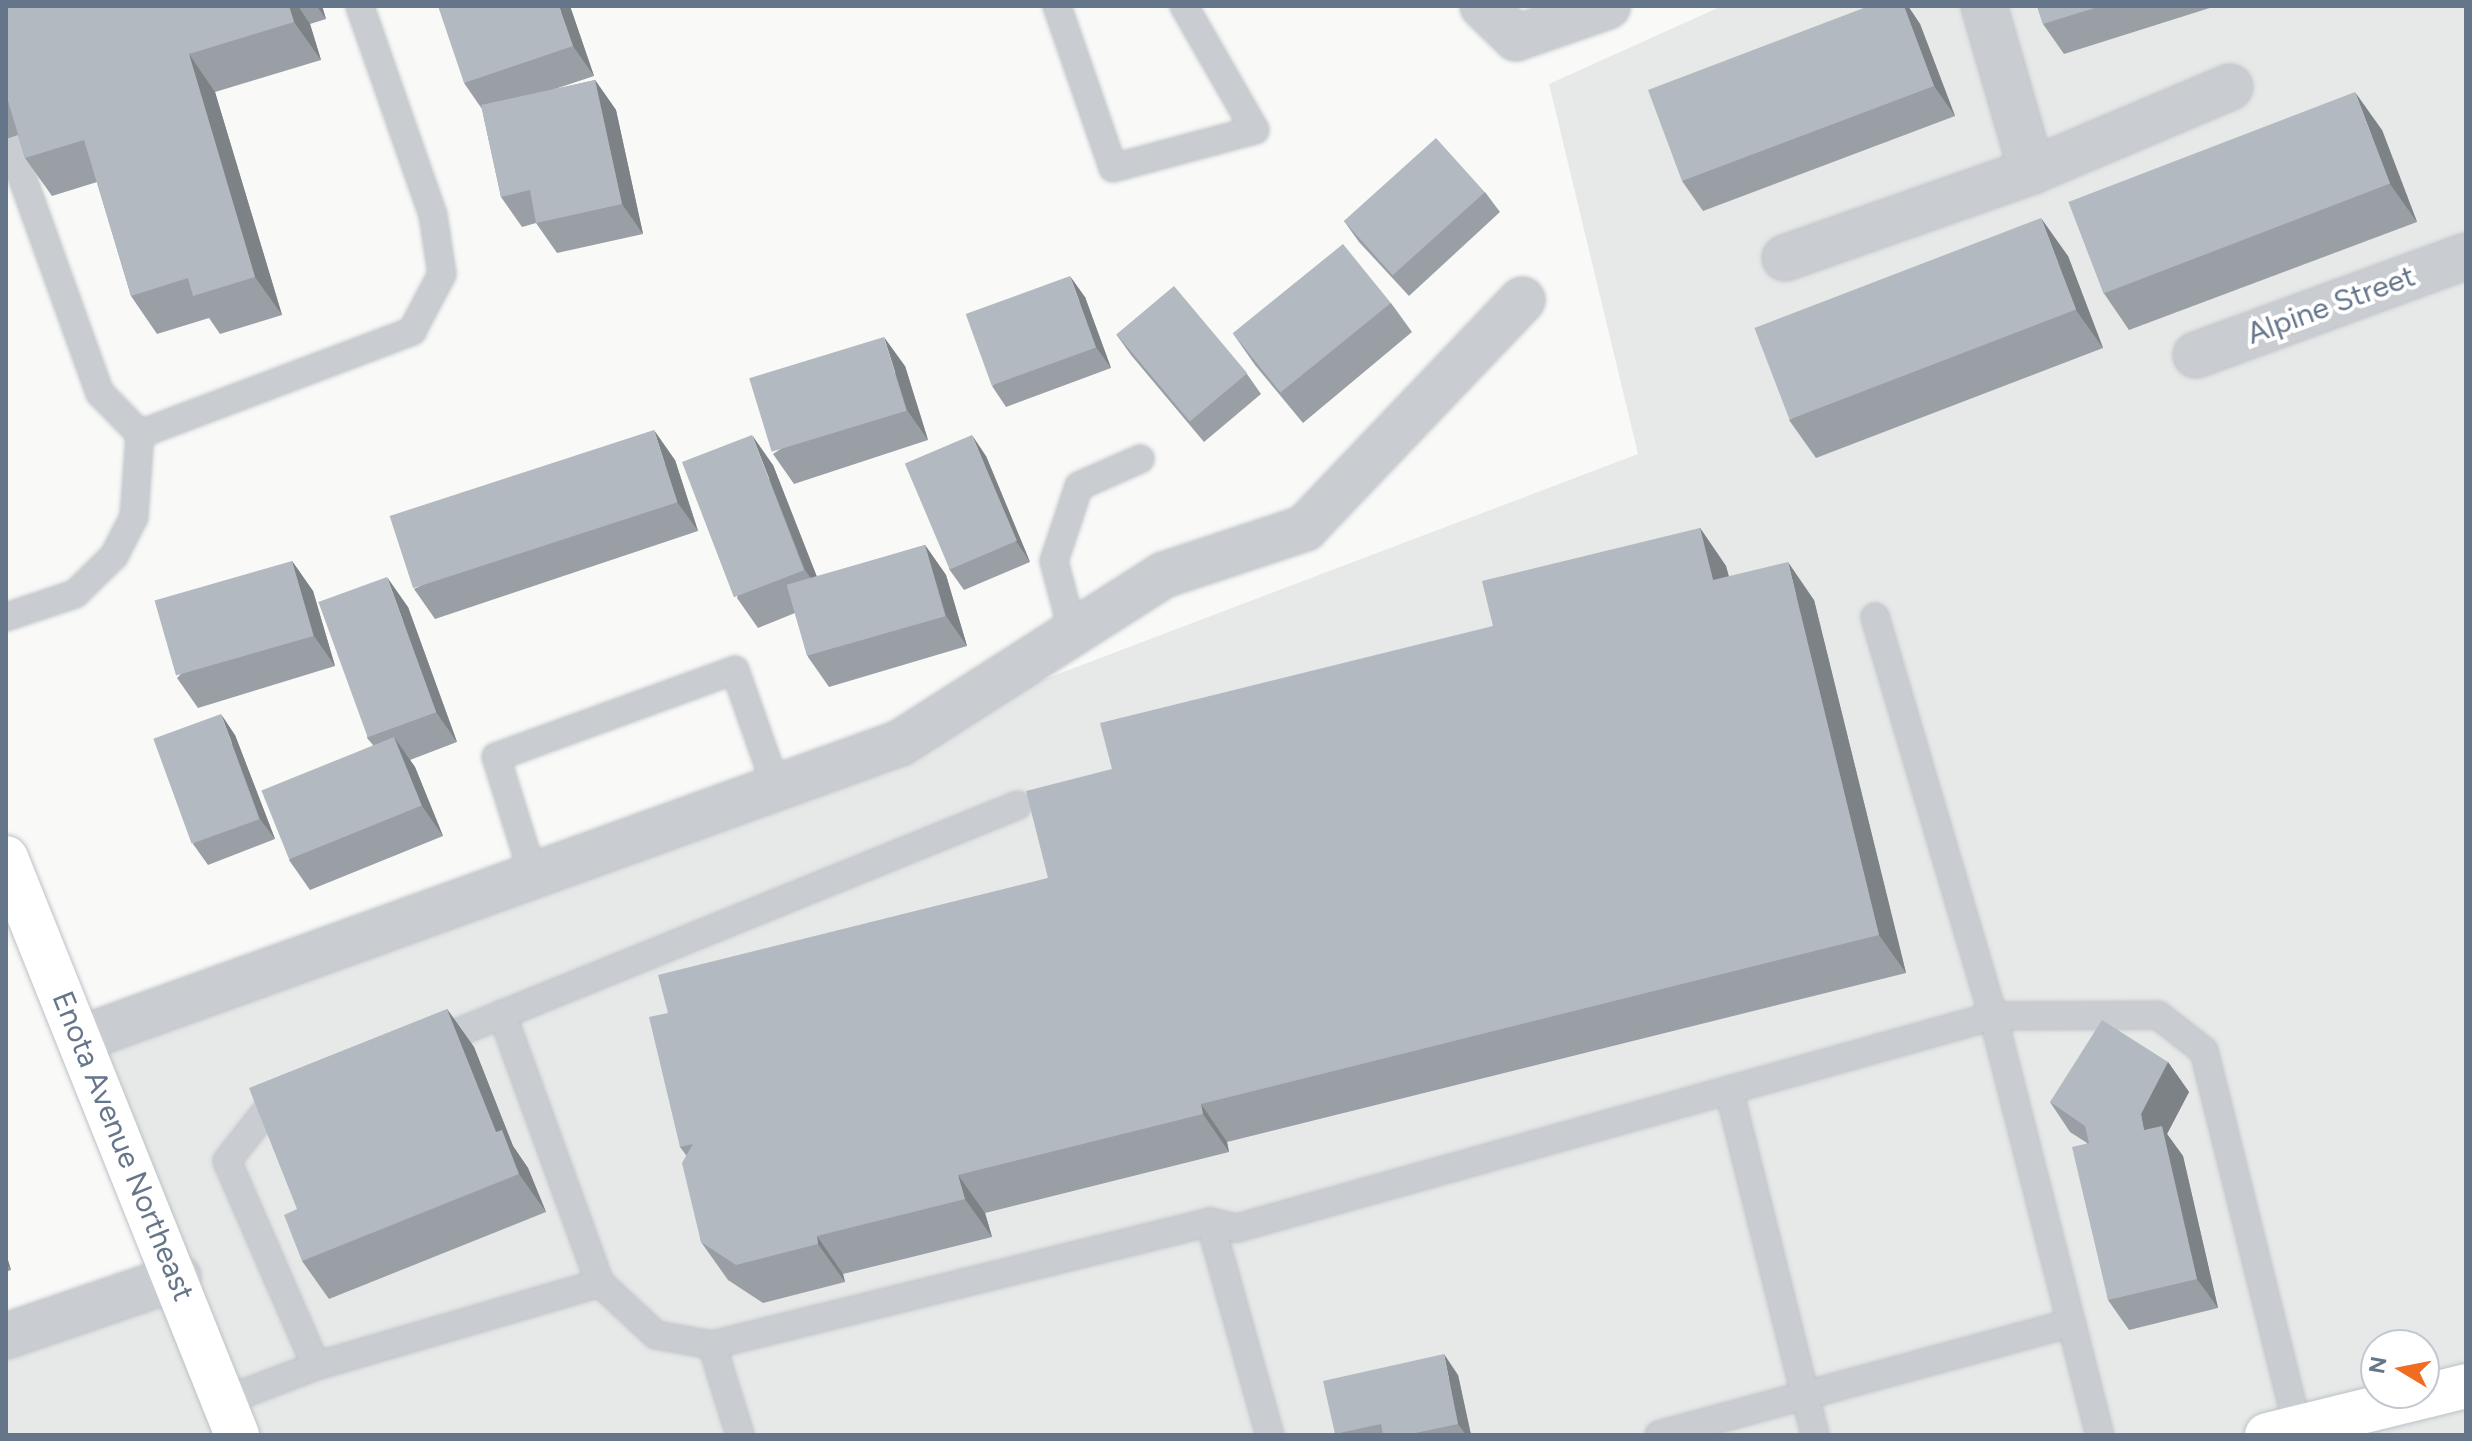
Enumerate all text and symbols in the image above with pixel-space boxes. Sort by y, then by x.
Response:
street label: Alpine Street [2242,258,2420,352]
street label: Enota Avenue Northeast [44,986,202,1306]
north arrow [2360,1329,2440,1409]
text: N [2363,1354,2393,1376]

